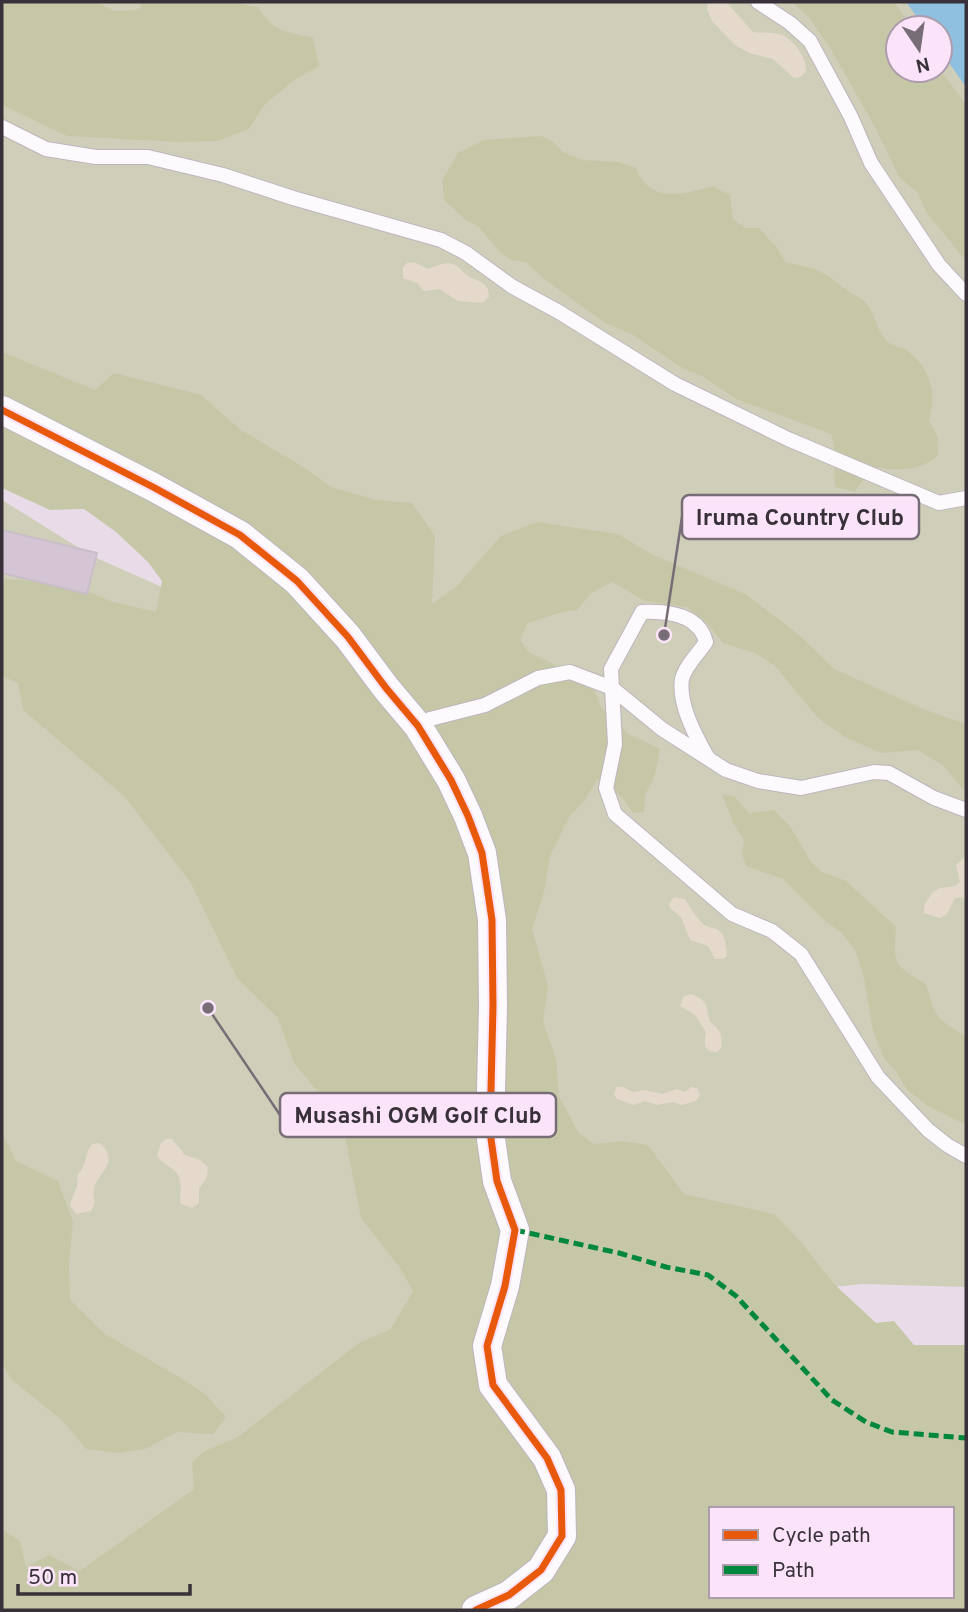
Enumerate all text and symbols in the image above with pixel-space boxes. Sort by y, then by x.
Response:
north arrow [884,14,954,84]
text: N [913,50,932,77]
callout: Iruma Country Club [682,495,919,539]
text: Iruma Country Club [696,505,904,534]
callout: Musashi OGM Golf Club [280,1093,556,1137]
text: Musashi OGM Golf Club [294,1103,542,1132]
legend [709,1507,954,1598]
text: Cycle path [772,1523,871,1550]
scale bar [18,1552,189,1596]
text: Path [772,1558,815,1585]
text: 50 m [28,1565,77,1592]

